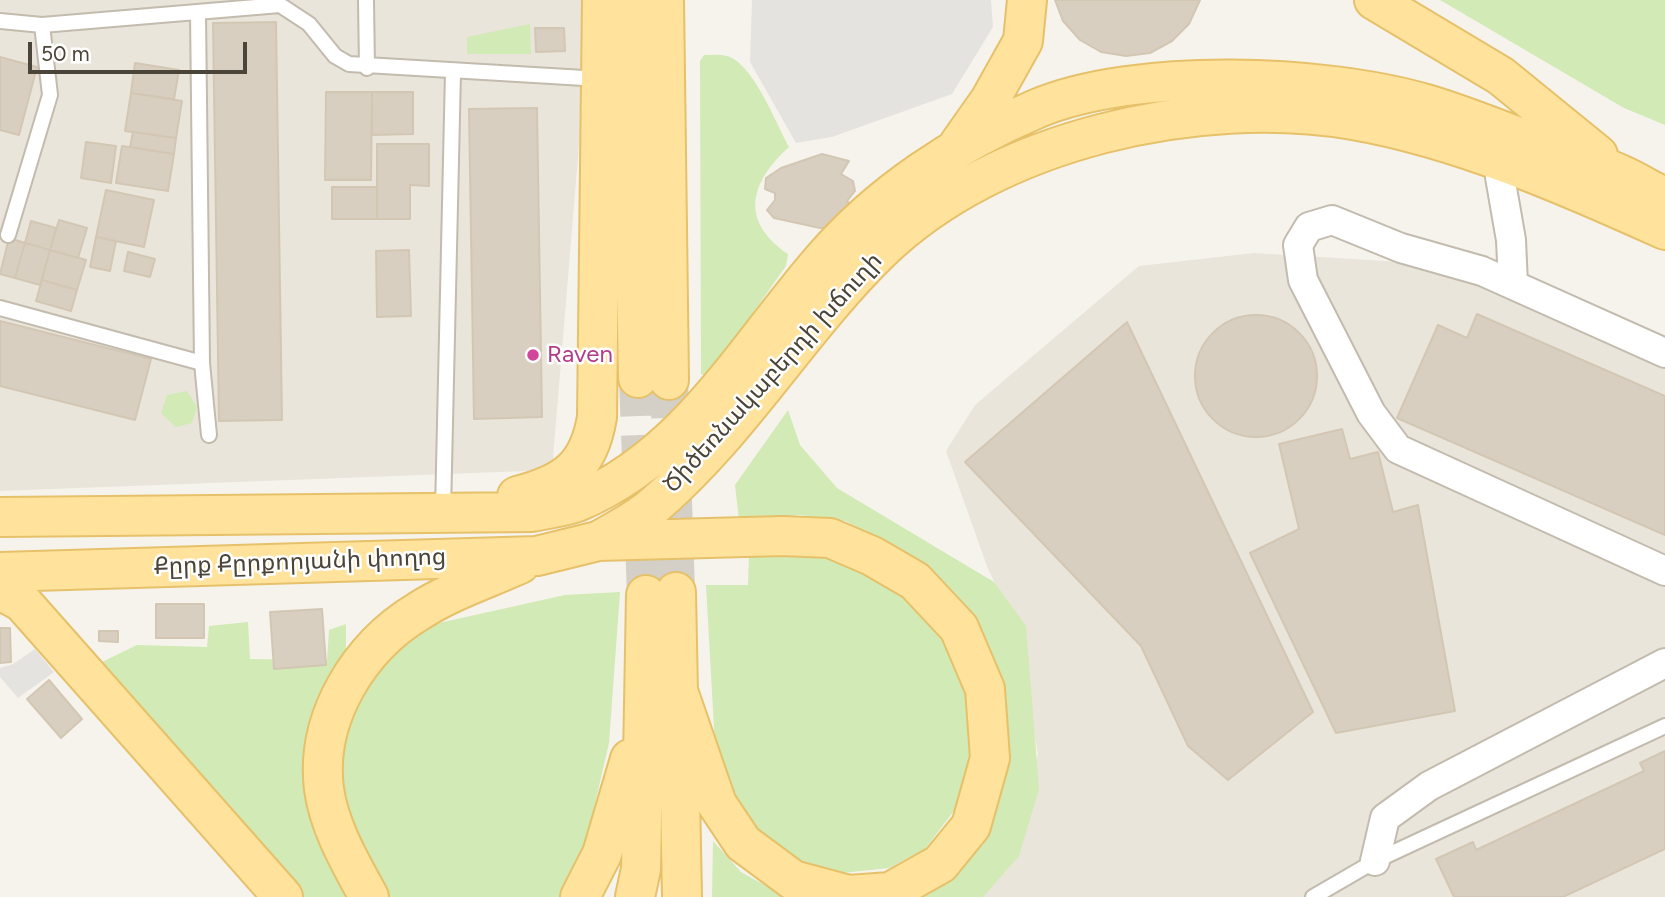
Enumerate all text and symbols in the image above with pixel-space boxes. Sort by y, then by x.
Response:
scale bar [32,28,250,72]
text: 50 m [41,41,90,66]
street label: Ծիծեռնակաբերդի խճուղի [658,247,888,499]
place label: Raven [547,341,613,369]
marker: Raven [525,347,541,363]
street label: Քըրք Քըրքորյանի փողոց [153,543,447,581]

